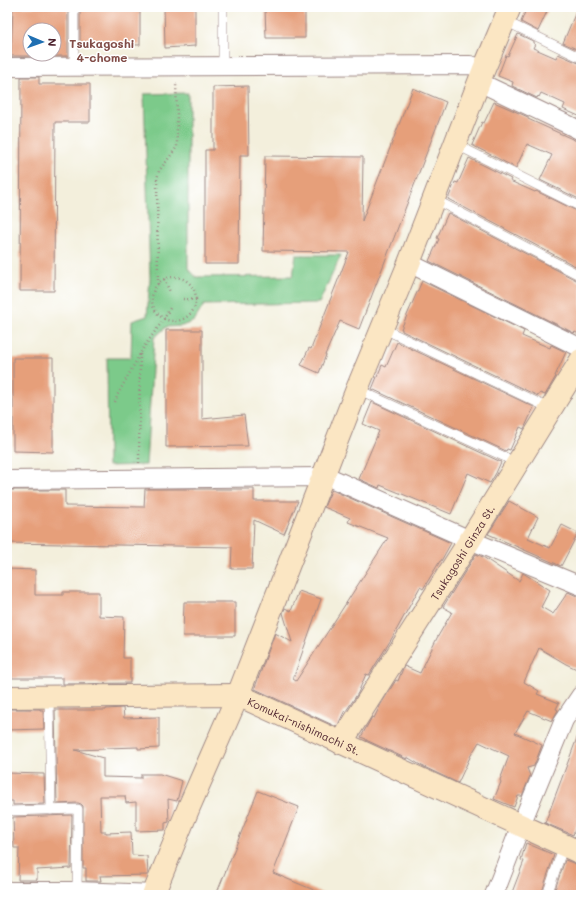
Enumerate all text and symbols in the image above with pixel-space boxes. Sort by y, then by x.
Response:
north arrow [22,22,62,62]
district label: Tsukagoshi 4-chome [69,35,135,65]
text: N [45,38,60,47]
street label: Tsukagoshi Ginza St. [426,502,498,603]
street label: Komukai-nishimachi St. [245,693,363,758]

